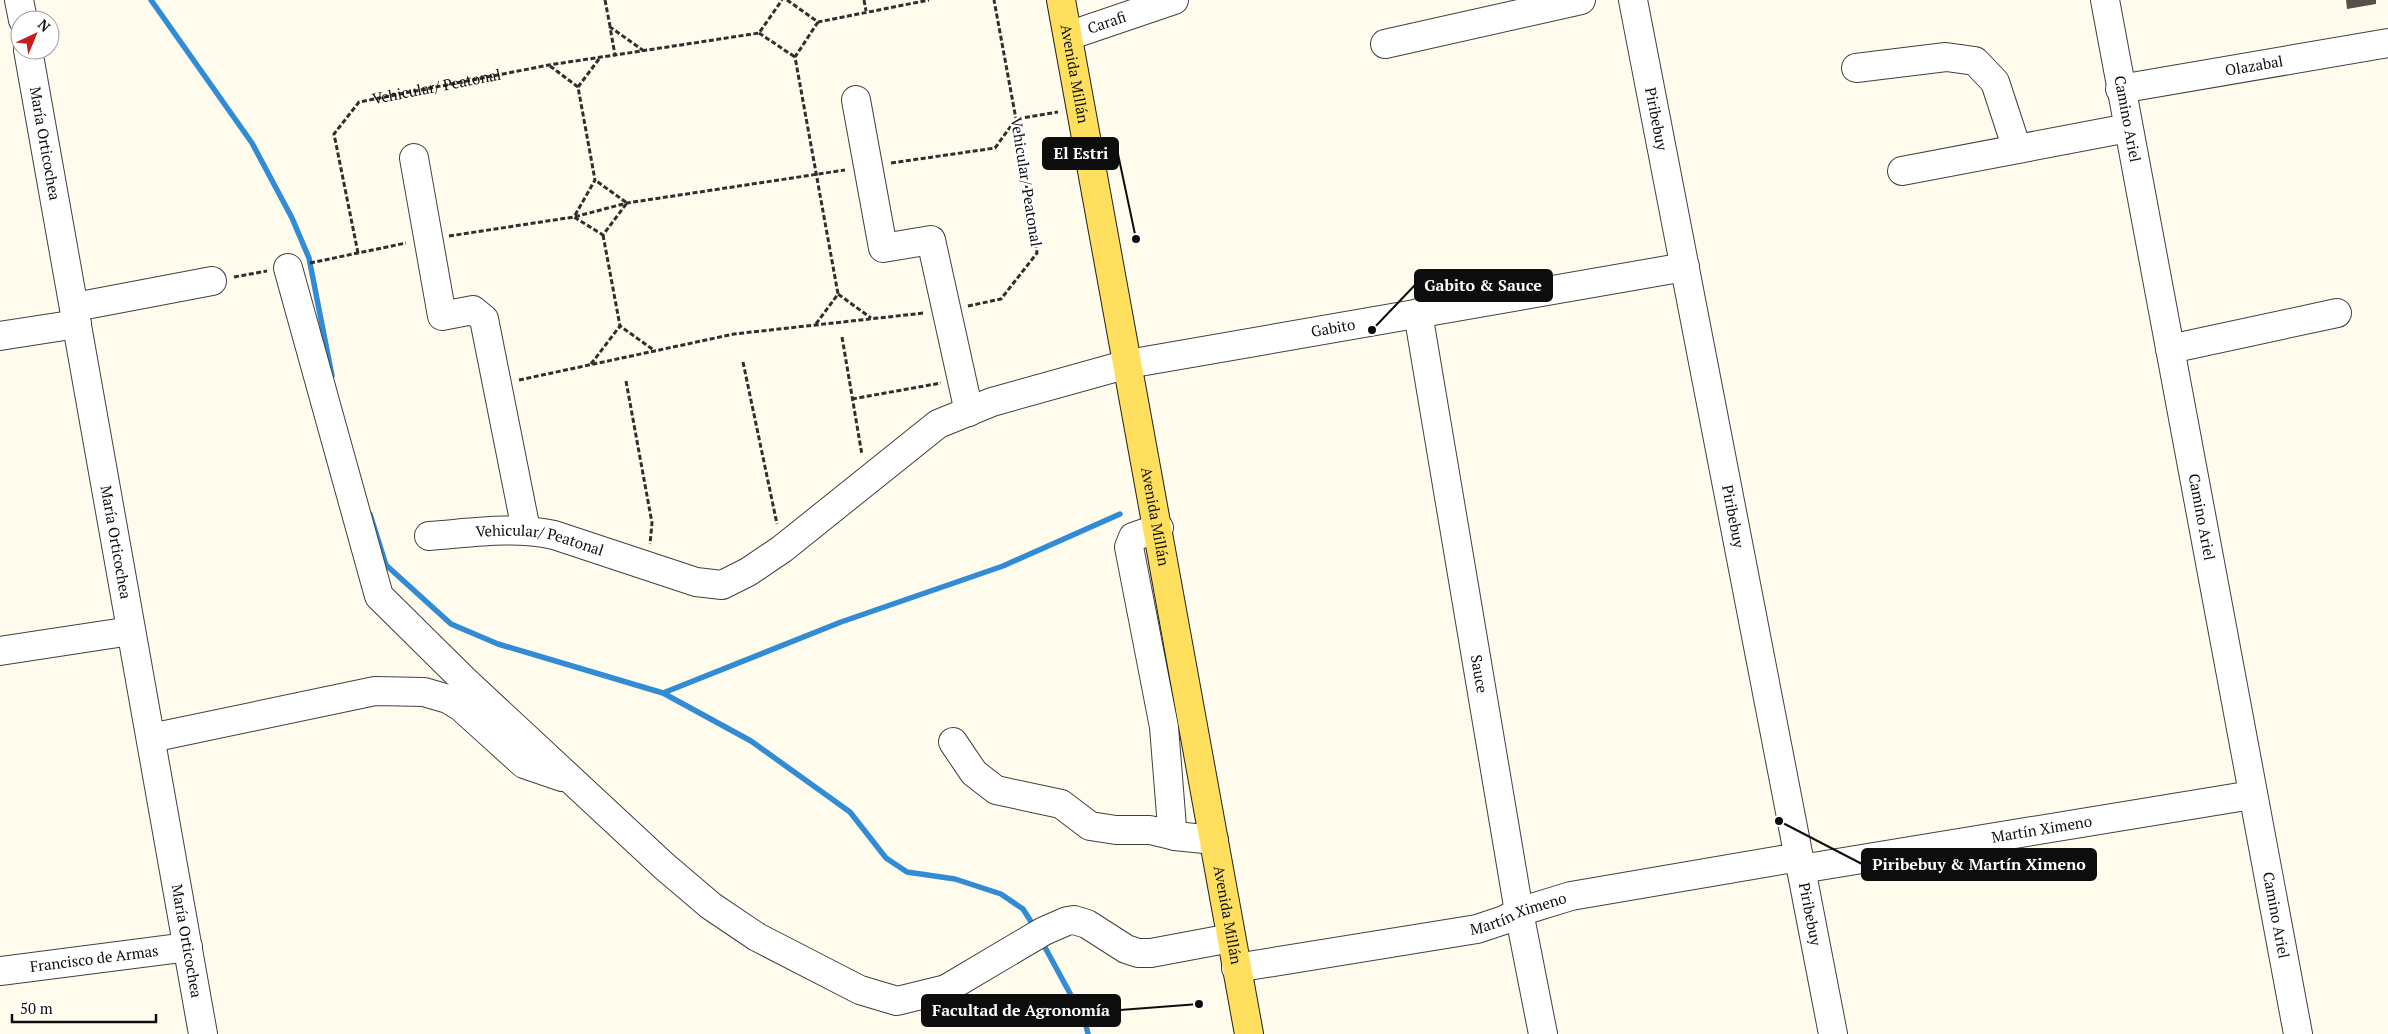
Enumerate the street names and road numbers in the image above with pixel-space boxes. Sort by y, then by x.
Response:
street label: Carafi [1085,6,1128,38]
street label: Avenida Millán [1057,23,1094,125]
street label: Olazabal [2223,50,2284,80]
street label: Vehicular/ Peatonal [370,64,502,108]
street label: Camino Ariel [2110,74,2146,164]
street label: María Orticochea [26,85,66,202]
street label: Piribebuy [1641,85,1673,152]
street label: Vehicular/ Peatonal [1007,116,1047,248]
street label: Gabito [1309,314,1357,341]
street label: Avenida Millán [1137,465,1175,567]
street label: Camino Ariel [2185,472,2220,562]
street label: Piribebuy [1718,483,1750,550]
street label: María Orticochea [97,484,137,601]
street label: Vehicular/ Peatonal [475,520,607,560]
street label: Sauce [1467,653,1493,694]
street label: Martín Ximeno [1990,810,2093,847]
street label: Avenida Millán [1210,864,1247,966]
street label: Camino Ariel [2259,870,2295,960]
street label: Piribebuy [1795,881,1827,948]
street label: María Orticochea [168,882,207,1000]
street label: Martín Ximeno [1469,887,1569,939]
street label: Francisco de Armas [29,940,160,976]

